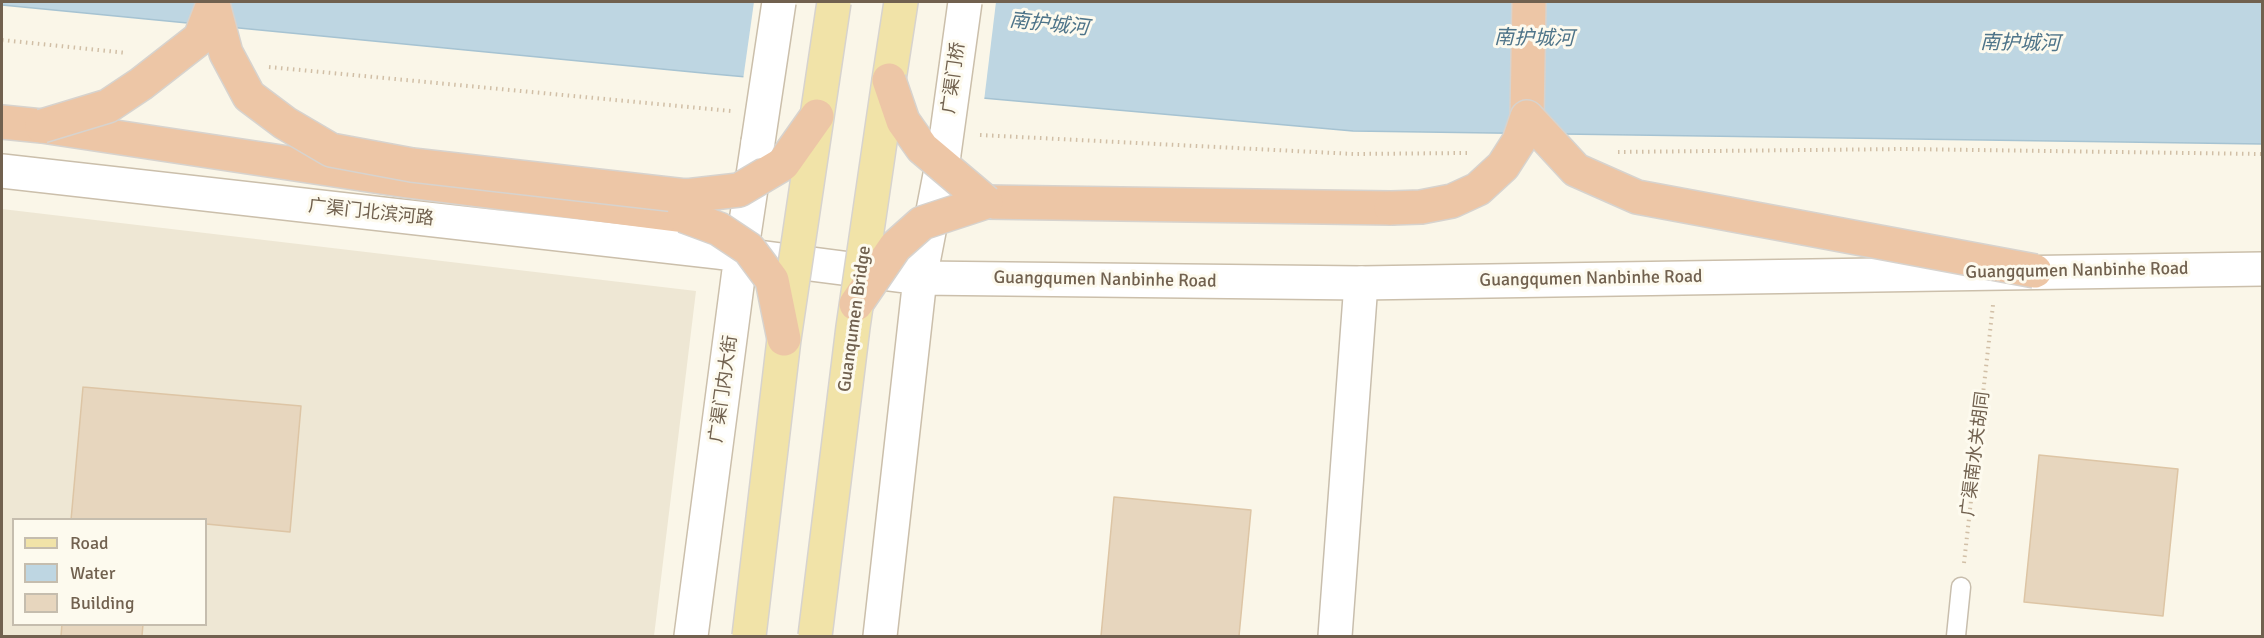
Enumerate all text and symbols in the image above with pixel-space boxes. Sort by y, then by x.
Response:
water label: 南护城河 [1008,9,1090,41]
water label: 南护城河 [1494,26,1574,52]
water label: 南护城河 [1980,31,2060,57]
street label: 广渠门桥 [938,41,970,115]
street label: 广渠门北滨河路 [307,196,435,230]
street label: Guanqumen Bridge [834,245,876,393]
street label: Guangqumen Nanbinhe Road [1965,258,2189,284]
street label: Guangqumen Nanbinhe Road [1479,266,1703,292]
street label: Guangqumen Nanbinhe Road [993,267,1217,293]
street label: 广渠门内大街 [706,334,742,444]
street label: 广渠南水关胡同 [1958,390,1994,518]
legend [12,518,207,626]
text: Road [70,532,109,554]
text: Water [70,562,115,584]
text: Building [70,592,134,614]

